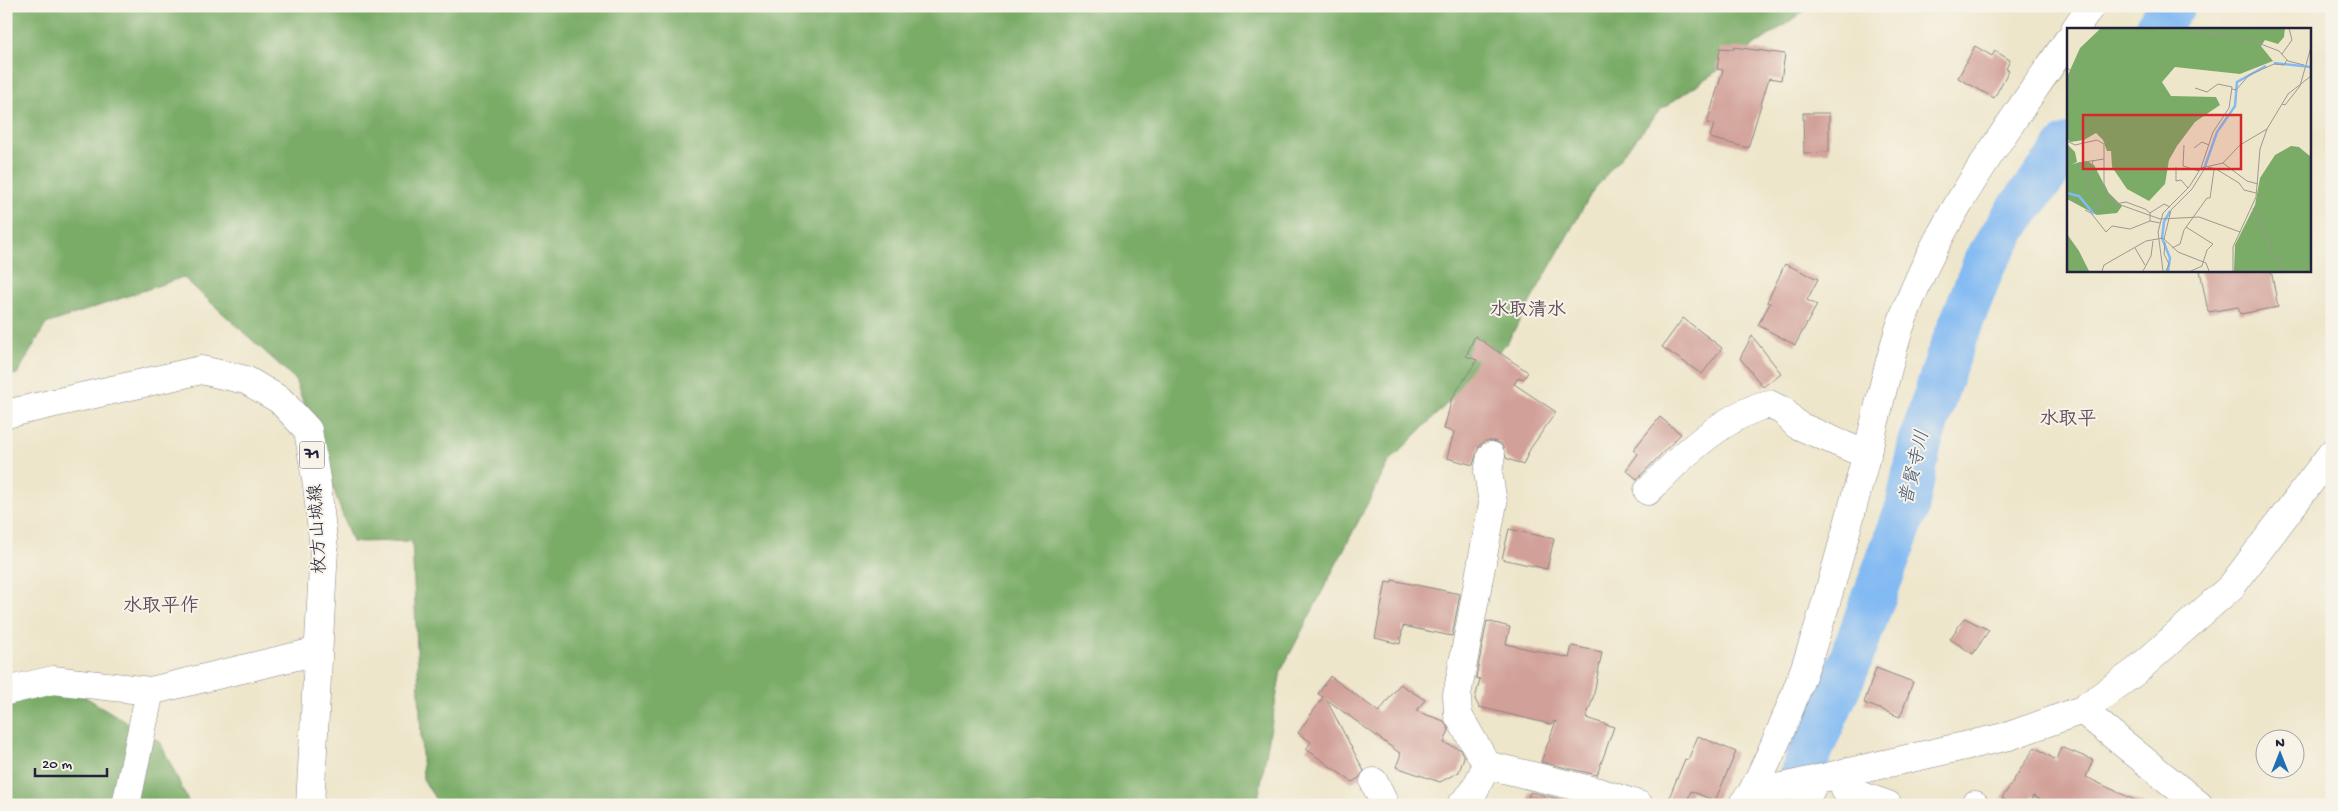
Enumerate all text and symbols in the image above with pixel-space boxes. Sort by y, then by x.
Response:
inset map [2067,28,2310,271]
district label: 水取清水 [1490,299,1566,323]
district label: 水取平 [2039,408,2097,432]
water label: 普賢寺川 [1895,428,1936,508]
road number: 71 [300,442,324,468]
street label: 枚方山城線 [305,484,332,575]
district label: 水取平作 [123,595,199,619]
north arrow [2256,728,2306,778]
text: N [2275,735,2285,752]
scale bar [35,746,108,778]
text: 20 m [42,756,72,774]

